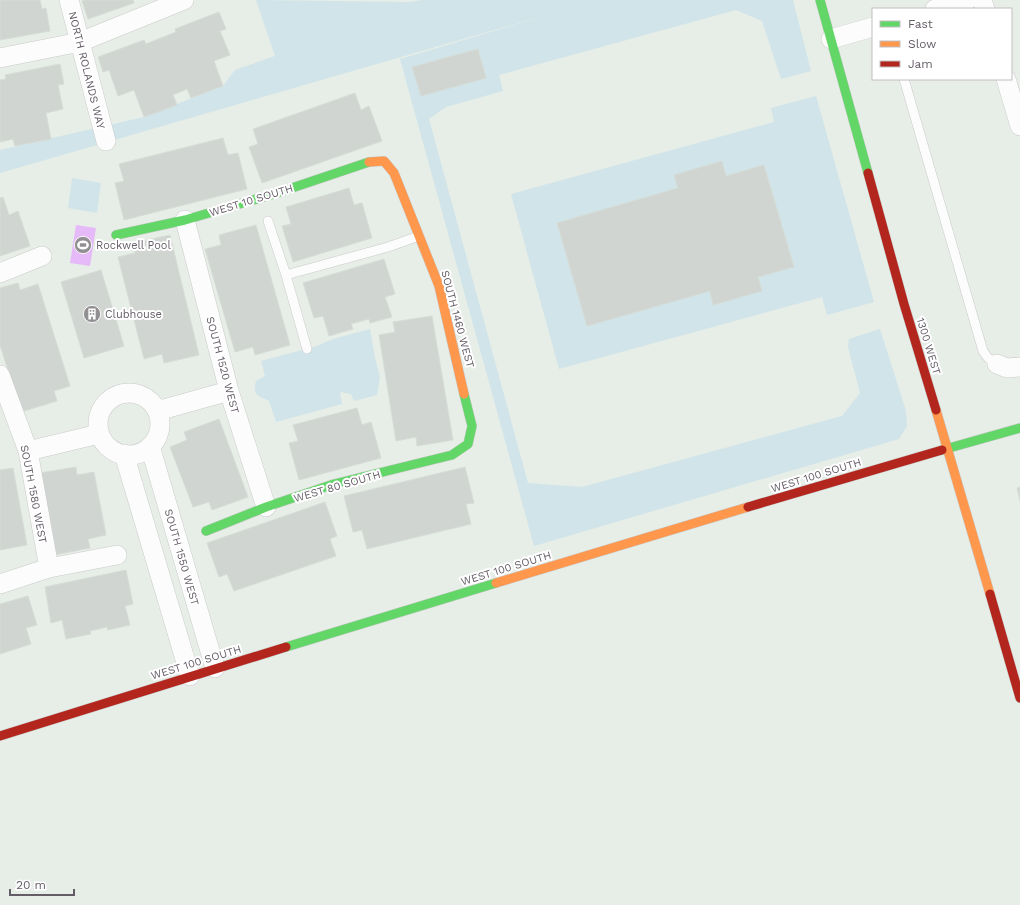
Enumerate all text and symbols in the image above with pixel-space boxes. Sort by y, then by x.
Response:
legend [872,8,1012,80]
street label: NORTH ROLANDS WAY [66,10,108,131]
text: Fast [908,17,933,31]
text: Slow [908,37,936,51]
text: Jam [908,57,933,71]
street label: WEST 10 SOUTH [208,182,295,219]
sports icon: Rockwell Pool [73,235,93,255]
place label: Rockwell Pool [96,239,171,252]
street label: SOUTH 1460 WEST [438,269,477,370]
building icon: Clubhouse [82,304,102,324]
place label: Clubhouse [105,308,162,321]
street label: SOUTH 1520 WEST [203,315,242,415]
street label: 1300 WEST [914,316,943,377]
street label: SOUTH 1580 WEST [18,444,50,545]
street label: WEST 100 SOUTH [769,456,863,495]
street label: WEST 80 SOUTH [292,468,382,505]
street label: SOUTH 1550 WEST [162,507,202,607]
street label: WEST 100 SOUTH [459,549,553,588]
street label: WEST 100 SOUTH [149,643,243,682]
scale bar [10,871,74,897]
text: 20 m [16,878,46,892]

